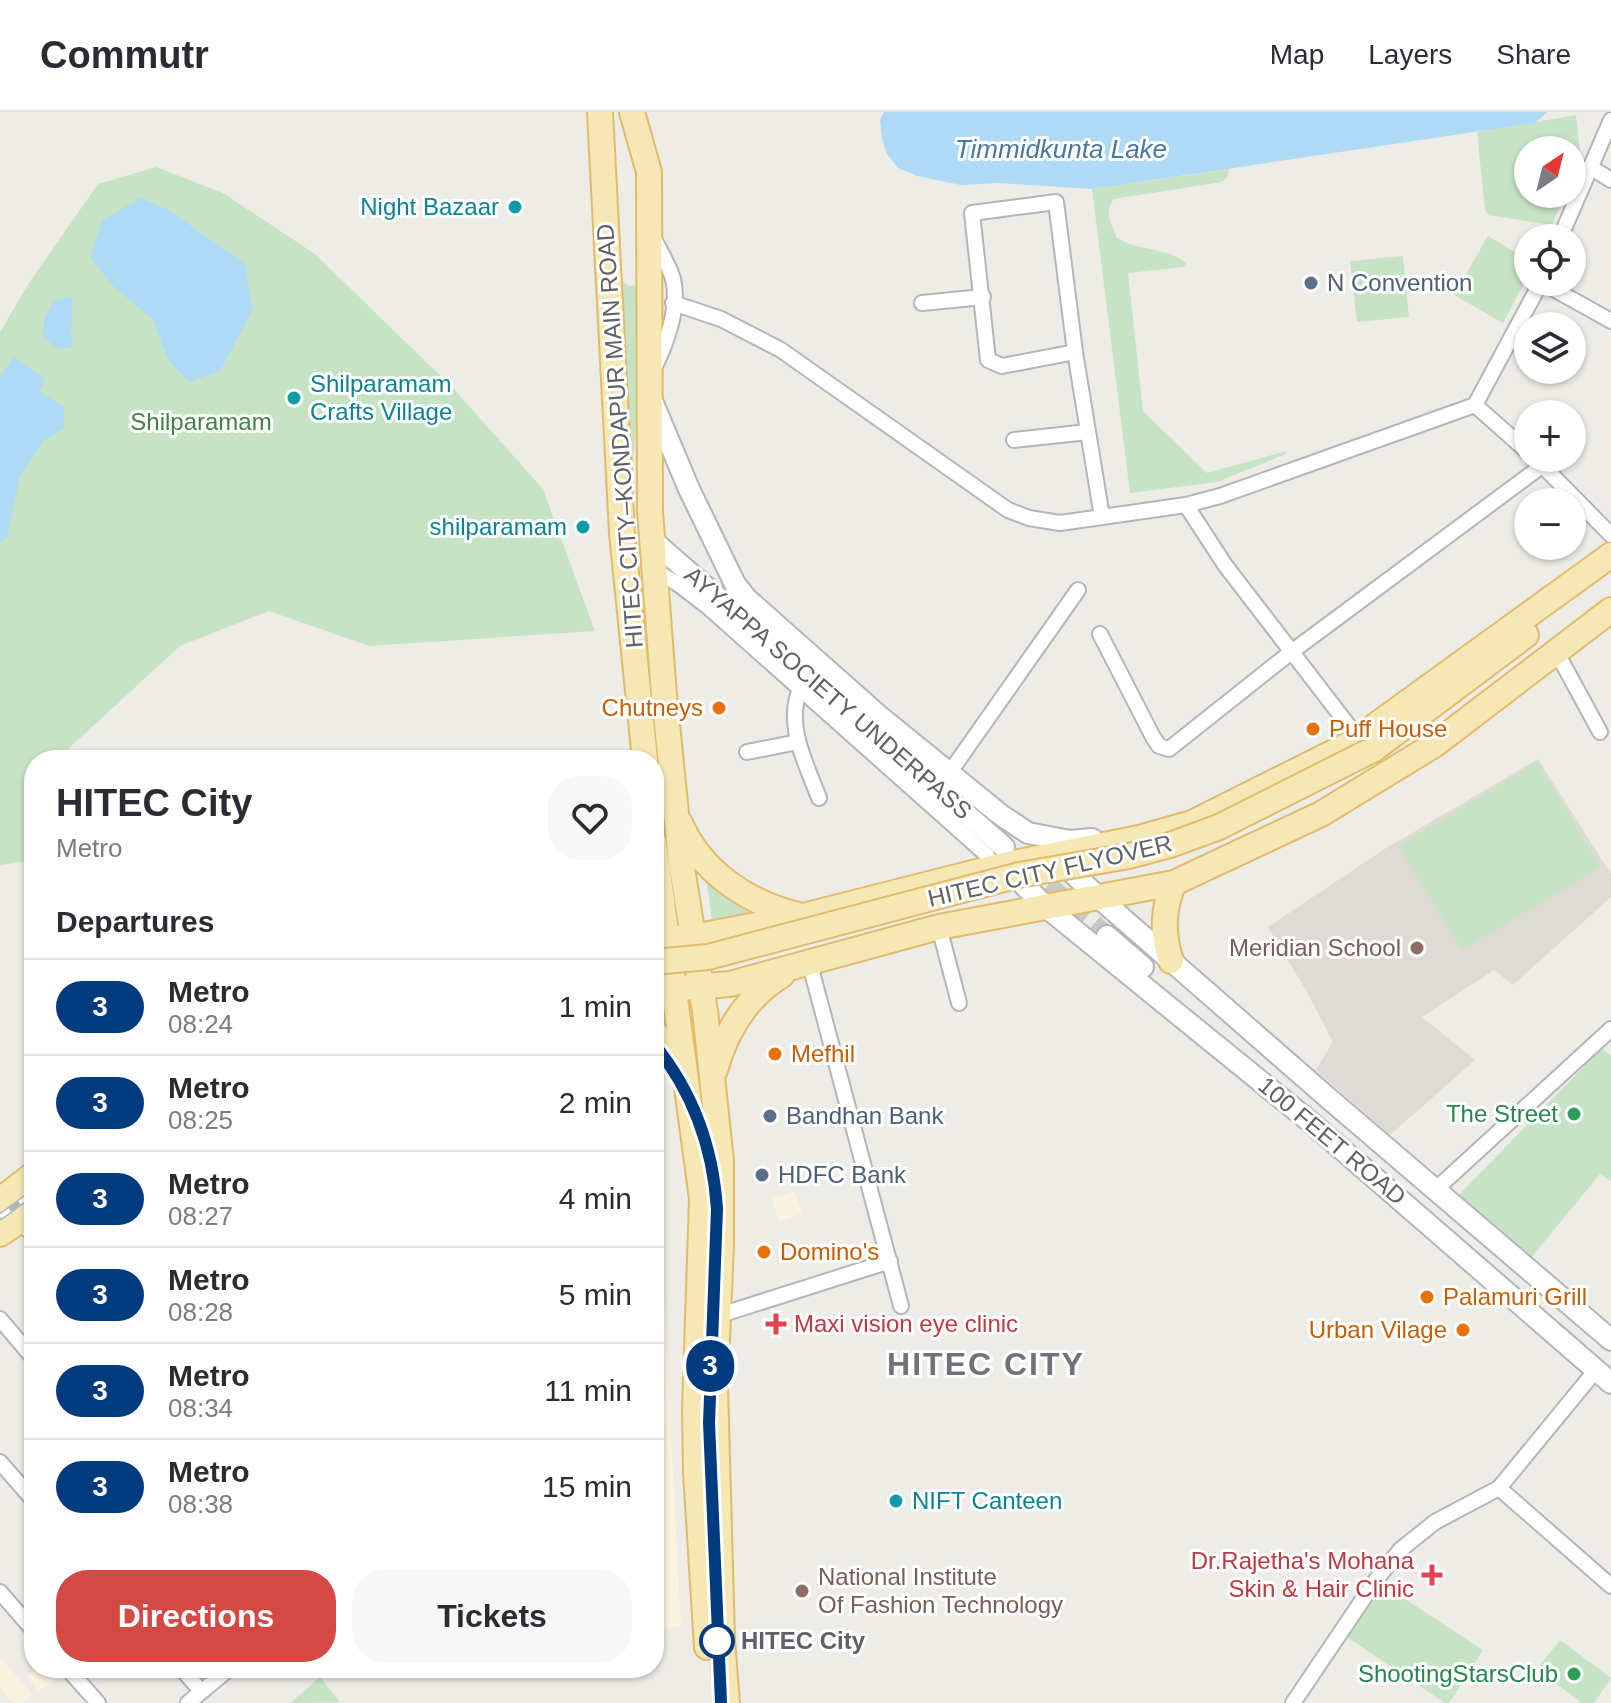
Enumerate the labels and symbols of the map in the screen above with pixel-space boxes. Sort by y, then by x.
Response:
water label: Timmidkunta Lake [955,134,1167,164]
north arrow [1514,136,1586,208]
place label: Night Bazaar [360,193,499,220]
marker: Night Bazaar [506,198,524,216]
street label: HITEC CITY–KONDAPUR MAIN ROAD [591,223,648,649]
place label: N Convention [1327,269,1472,296]
marker: N Convention [1302,274,1320,292]
place label: Shilparamam Crafts Village [310,370,452,425]
marker: Shilparamam Crafts Village [285,389,303,407]
park label: Shilparamam [130,408,272,435]
place label: shilparamam [430,513,567,540]
marker: shilparamam [574,518,592,536]
street label: AYYAPPA SOCIETY UNDERPASS [679,561,977,825]
place label: Chutneys [602,694,703,721]
marker: Chutneys [710,699,728,717]
place label: Puff House [1329,715,1447,742]
marker: Puff House [1304,720,1322,738]
street label: HITEC CITY FLYOVER [925,829,1175,912]
place label: Meridian School [1229,934,1401,961]
marker: Meridian School [1408,939,1426,957]
place label: Mefhil [791,1040,855,1067]
marker: Mefhil [766,1045,784,1063]
street label: 100 FEET ROAD [1253,1071,1411,1210]
place label: The Street [1446,1100,1558,1127]
place label: Bandhan Bank [786,1102,944,1129]
marker: The Street [1565,1105,1583,1123]
marker: Bandhan Bank [761,1107,779,1125]
place label: HDFC Bank [778,1161,907,1188]
marker: HDFC Bank [753,1166,771,1184]
place label: Domino's [780,1238,879,1265]
marker: Domino's [755,1243,773,1261]
place label: Palamuri Grill [1443,1283,1587,1310]
marker: Palamuri Grill [1418,1288,1436,1306]
place label: Maxi vision eye clinic [794,1310,1018,1337]
marker: Maxi vision eye clinic [765,1313,787,1335]
place label: Urban Vilage [1309,1316,1447,1343]
marker: Urban Vilage [1454,1321,1472,1339]
line badge: 3 [684,1340,736,1392]
district label: HITEC CITY [887,1346,1085,1382]
place label: NIFT Canteen [912,1487,1062,1514]
marker: NIFT Canteen [887,1492,905,1510]
place label: Dr.Rajetha's Mohana Skin & Hair Clinic [1191,1547,1415,1602]
place label: National Institute Of Fashion Technology [818,1563,1063,1618]
marker: Dr.Rajetha's Mohana Skin & Hair Clinic [1421,1564,1443,1586]
marker: National Institute Of Fashion Technology [793,1582,811,1600]
marker: HITEC City [700,1624,734,1658]
place label: HITEC City [741,1627,866,1654]
place label: ShootingStarsClub [1358,1660,1558,1687]
marker: ShootingStarsClub [1565,1665,1583,1683]

